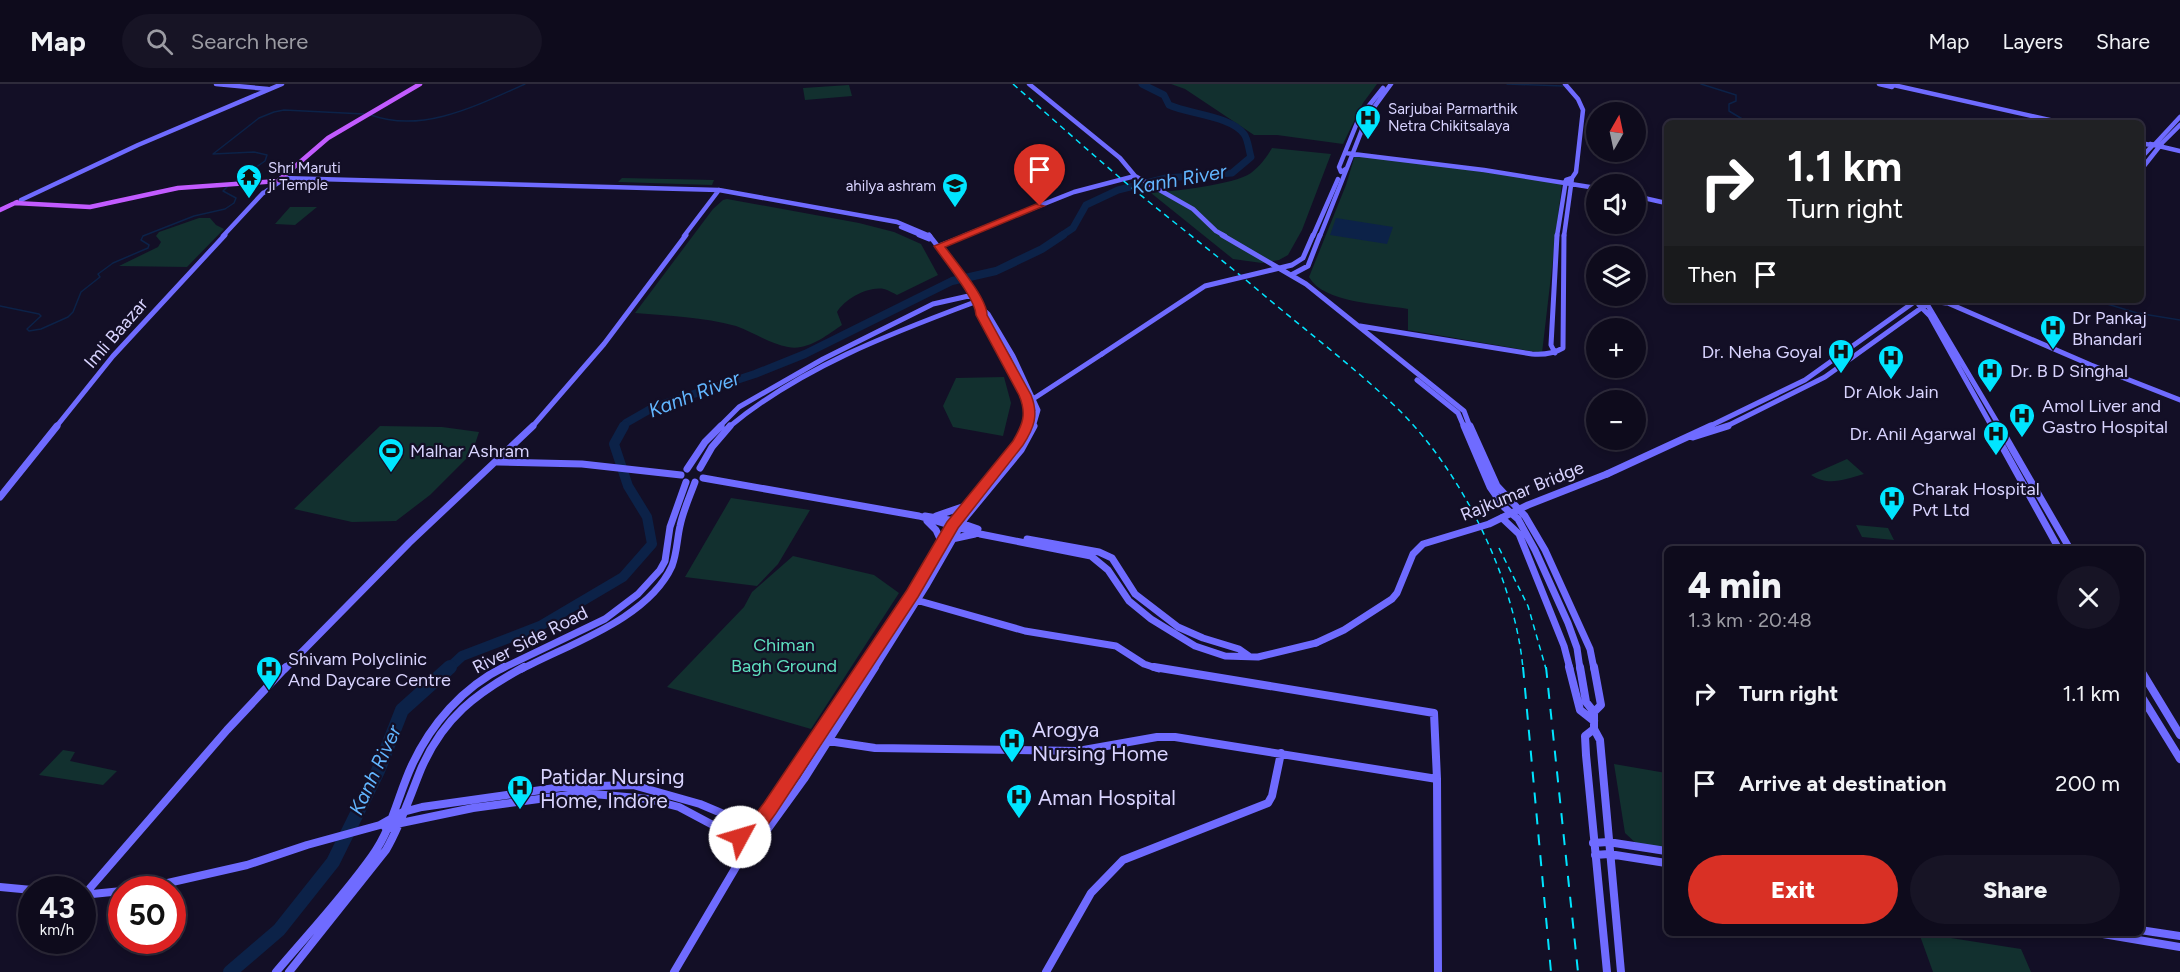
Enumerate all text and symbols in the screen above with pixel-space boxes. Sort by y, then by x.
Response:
search box [122,14,542,68]
text: Map [30,24,86,58]
icon: search [143,25,176,58]
text: Search here [191,28,308,55]
text: Map [1929,29,1969,54]
text: Layers [2002,29,2063,54]
text: Share [2096,29,2150,54]
place label: Sarjubai Parmarthik Netra Chikitsalaya [1388,100,1518,135]
north arrow [1586,102,1646,162]
map controls [1586,102,1646,450]
hospital icon: Sarjubai Parmarthik Netra Chikitsalaya [1353,103,1383,141]
text: 1.1 km [1787,141,1902,192]
pin [1014,144,1065,206]
icon: right [1688,144,1766,222]
icon: arrive [1023,153,1056,186]
place label: Shri Maruti ji Temple [267,159,341,194]
water label: Kanh River [1130,159,1230,199]
temple icon: Shri Maruti ji Temple [234,162,264,200]
school or university icon: ahilya ashram [940,171,970,209]
button: sound [1586,174,1646,234]
place label: ahilya ashram [846,177,936,195]
text: Turn right [1787,192,1903,225]
button: layers [1586,246,1646,306]
icon: arrive [1749,258,1782,291]
text: Then [1688,261,1737,288]
street label: Imli Baazar [79,293,153,373]
place label: Dr Pankaj Bhandari [2072,307,2147,350]
hospital icon: Dr Pankaj Bhandari [2038,313,2068,351]
button: + [1586,318,1646,378]
hospital icon: Dr. Neha Goyal [1826,337,1856,375]
place label: Dr. Neha Goyal [1702,341,1822,363]
hospital icon: Dr Alok Jain [1876,343,1906,381]
hospital icon: Dr. B D Singhal [1975,356,2005,394]
place label: Dr. B D Singhal [2010,360,2128,382]
water label: Kanh River [645,365,744,422]
place label: Dr Alok Jain [1843,381,1939,403]
button: − [1586,390,1646,450]
place label: Amol Liver and Gastro Hospital [2042,395,2168,438]
hospital icon: Amol Liver and Gastro Hospital [2007,401,2037,439]
hospital icon: Dr. Anil Agarwal [1981,419,2011,457]
place label: Dr. Anil Agarwal [1850,423,1976,445]
sports icon: Malhar Ashram [376,436,406,474]
place label: Malhar Ashram [410,440,529,462]
street label: Rajkumar Bridge [1457,456,1587,526]
place label: Charak Hospital Pvt Ltd [1912,478,2040,521]
hospital icon: Charak Hospital Pvt Ltd [1877,484,1907,522]
text: 4 min [1688,564,1782,607]
button: close [2057,566,2120,629]
street label: River Side Road [469,601,591,679]
text: 1.3 km · 20:48 [1688,608,1812,632]
park label: Chiman Bagh Ground [731,634,837,677]
place label: Shivam Polyclinic And Daycare Centre [288,648,451,691]
hospital icon: Shivam Polyclinic And Daycare Centre [254,654,284,692]
icon: right [1688,677,1721,710]
text: Turn right [1739,680,1838,707]
text: 1.1 km [2062,680,2120,707]
place label: Arogya Nursing Home [1032,717,1168,766]
water label: Kanh River [344,720,407,819]
hospital icon: Arogya Nursing Home [997,726,1027,764]
place label: Patidar Nursing Home, Indore [540,764,685,813]
icon: arrive [1688,767,1721,800]
text: Arrive at destination [1739,770,1947,797]
text: 200 m [2055,770,2120,797]
hospital icon: Patidar Nursing Home, Indore [505,773,535,811]
hospital icon: Aman Hospital [1004,782,1034,820]
place label: Aman Hospital [1038,785,1176,810]
position arrow [708,805,772,869]
button: Exit [1688,855,1898,924]
button: Share [1910,855,2120,924]
speed limit sign: 50 [108,876,186,954]
text: 43 [39,889,75,926]
text: km/h [40,921,74,939]

